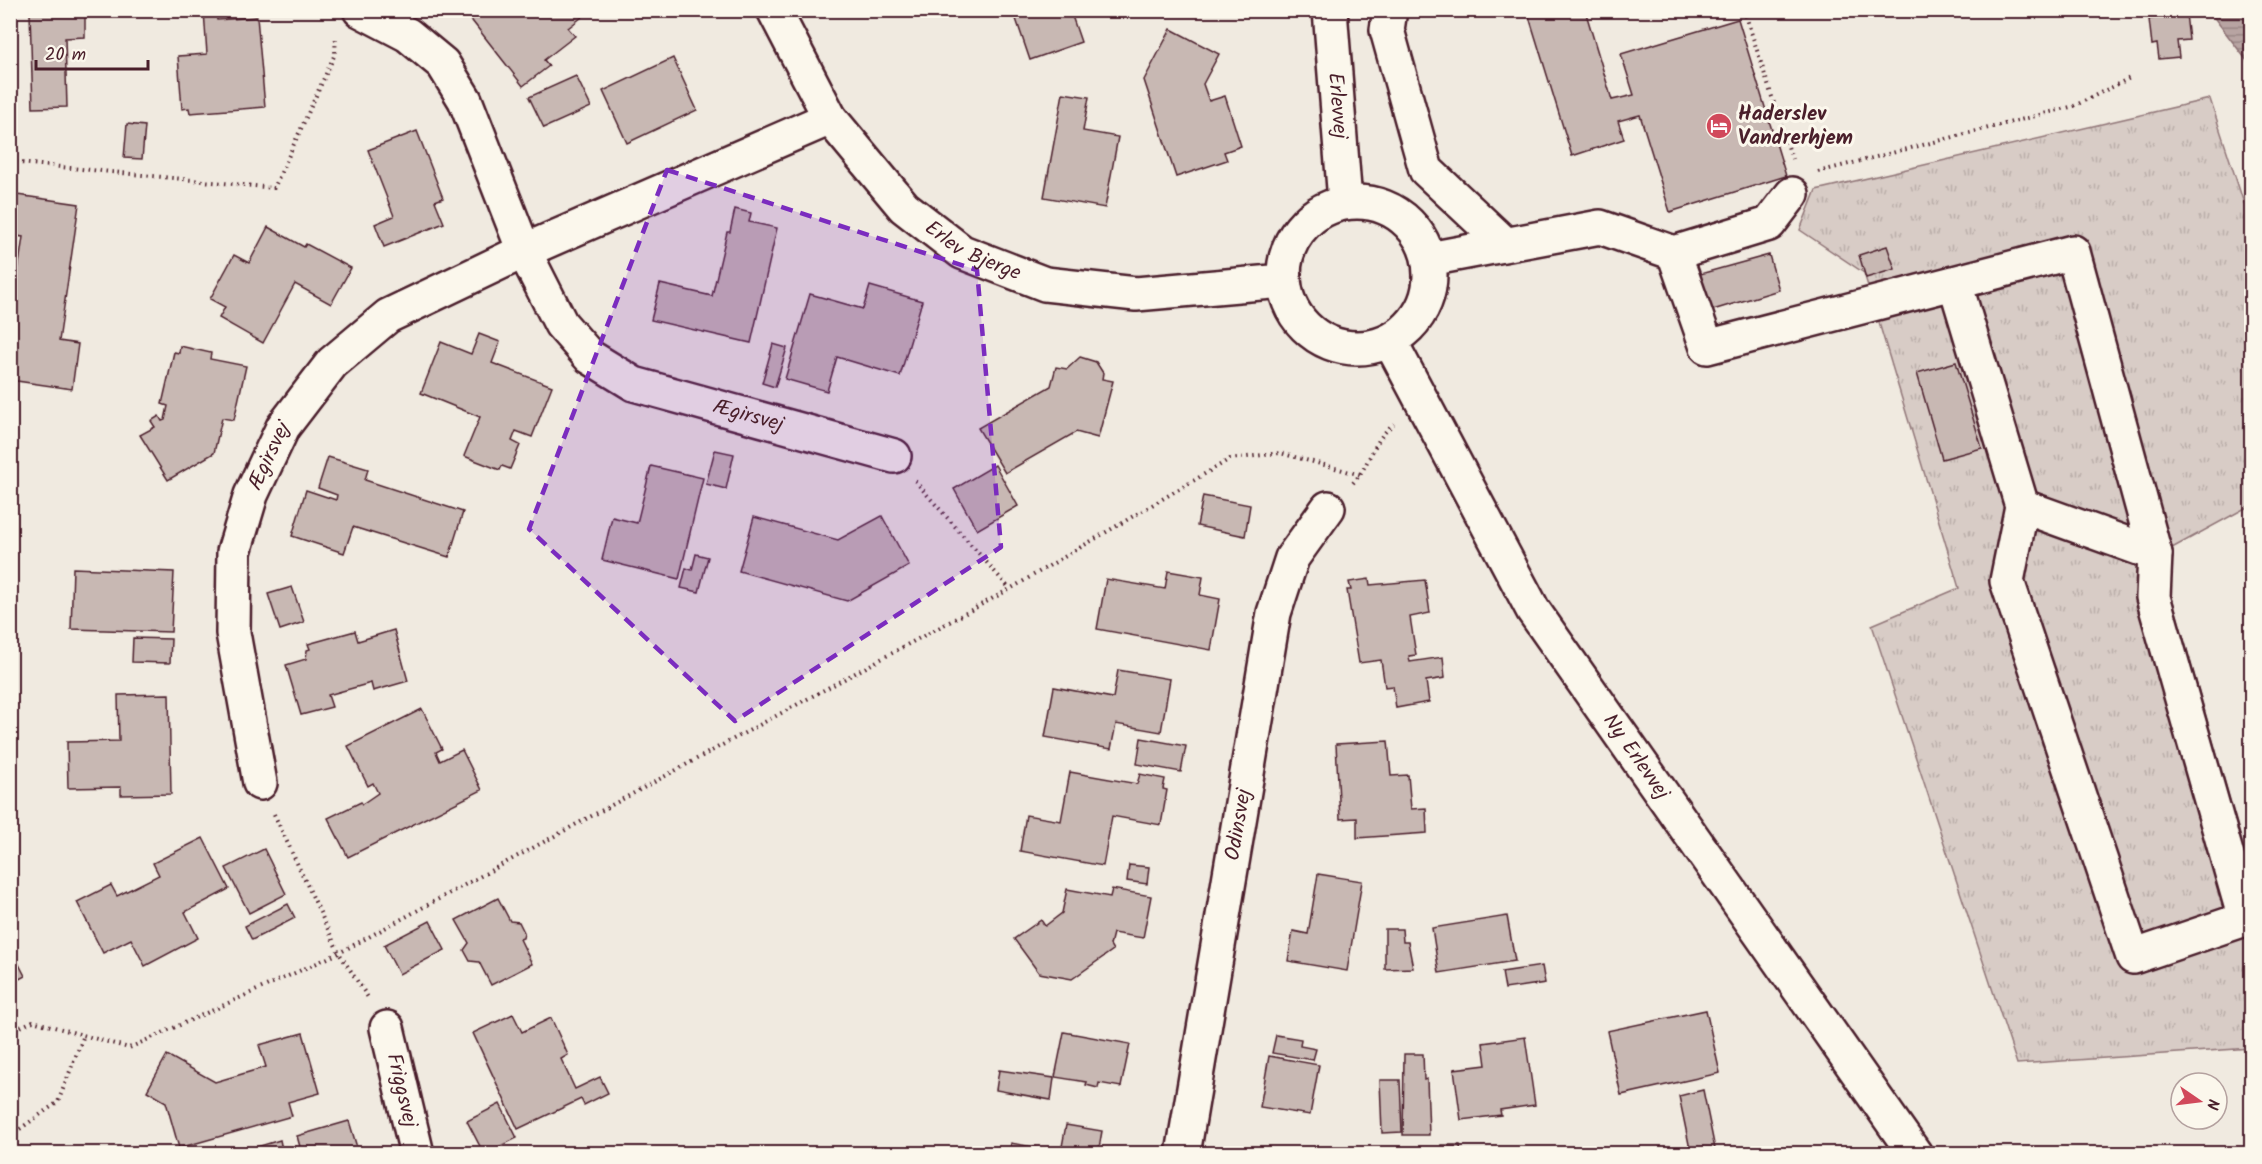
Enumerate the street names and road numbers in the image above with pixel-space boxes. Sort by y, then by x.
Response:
street label: Erlevvej [1318,71,1357,141]
street label: Erlev Bjerge [917,212,1026,290]
street label: Ægirsvej [709,390,788,441]
street label: Ægirsvej [239,413,299,496]
street label: Ny Erlevvej [1594,707,1678,807]
street label: Odinsvej [1216,786,1261,863]
street label: Friggsvej [377,1050,427,1131]

